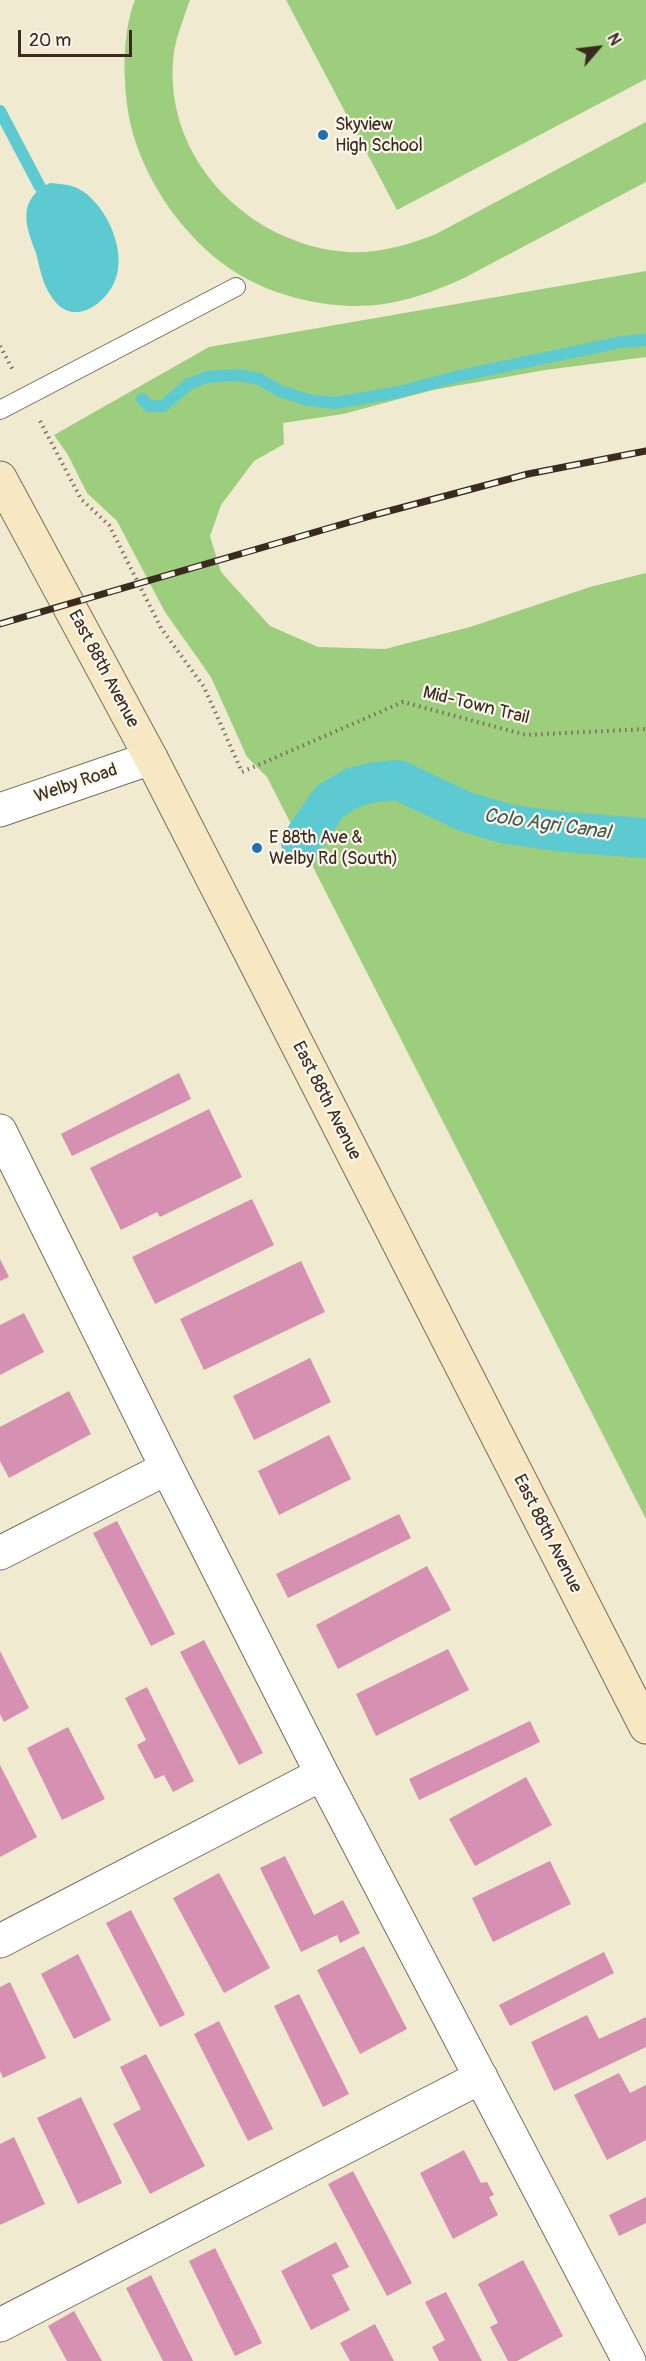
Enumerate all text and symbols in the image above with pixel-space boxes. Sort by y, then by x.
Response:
scale bar [21,18,135,56]
north arrow [568,18,628,78]
text: 20 m [29,29,71,52]
text: N [603,30,625,49]
place label: Skyview High School [335,114,423,156]
marker: Skyview High School [316,128,330,142]
street label: East 88th Avenue [63,607,143,731]
street label: Mid-Town Trail [420,682,532,730]
street label: Welby Road [32,760,120,808]
water label: Colo Agri Canal [482,804,612,846]
place label: E 88th Ave & Welby Rd (South) [269,827,398,870]
marker: E 88th Ave & Welby Rd (South) [250,841,264,855]
street label: East 88th Avenue [287,1038,365,1164]
street label: East 88th Avenue [508,1471,586,1597]

